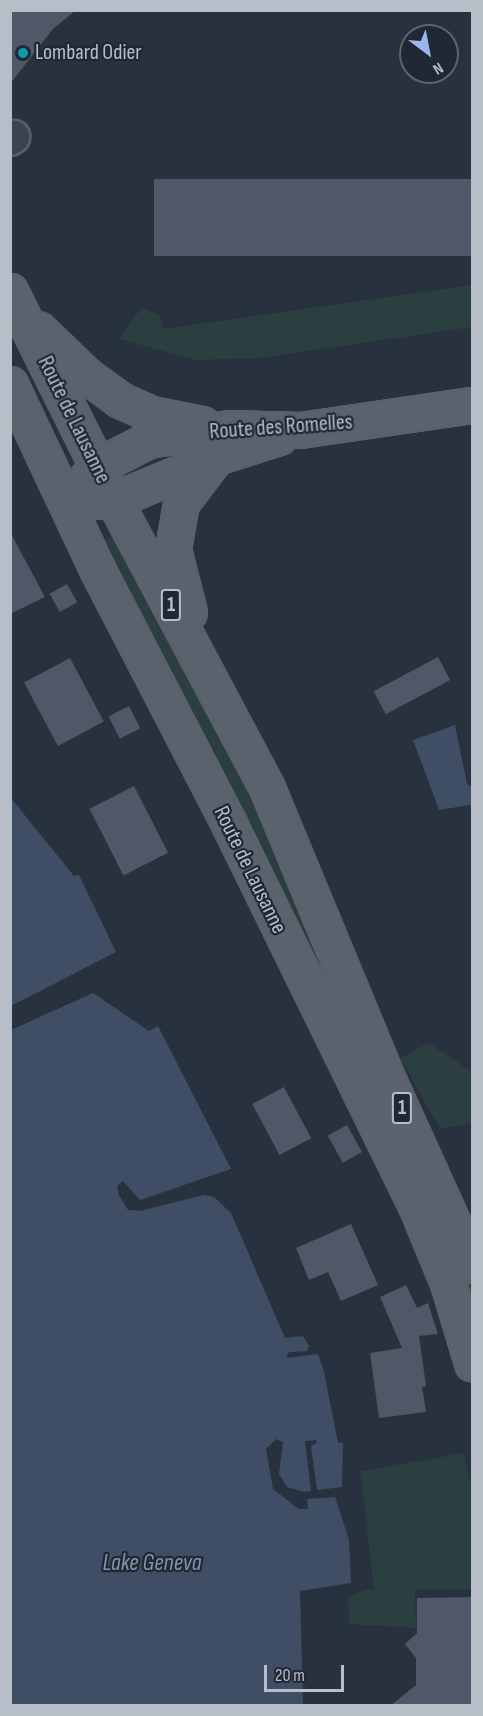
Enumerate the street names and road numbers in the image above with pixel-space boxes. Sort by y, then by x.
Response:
street label: Route de Lausanne [32,352,116,488]
street label: Route des Romelles [209,409,353,445]
road number: 1 [160,587,182,623]
street label: Route de Lausanne [208,802,292,938]
road number: 1 [392,1090,412,1126]

